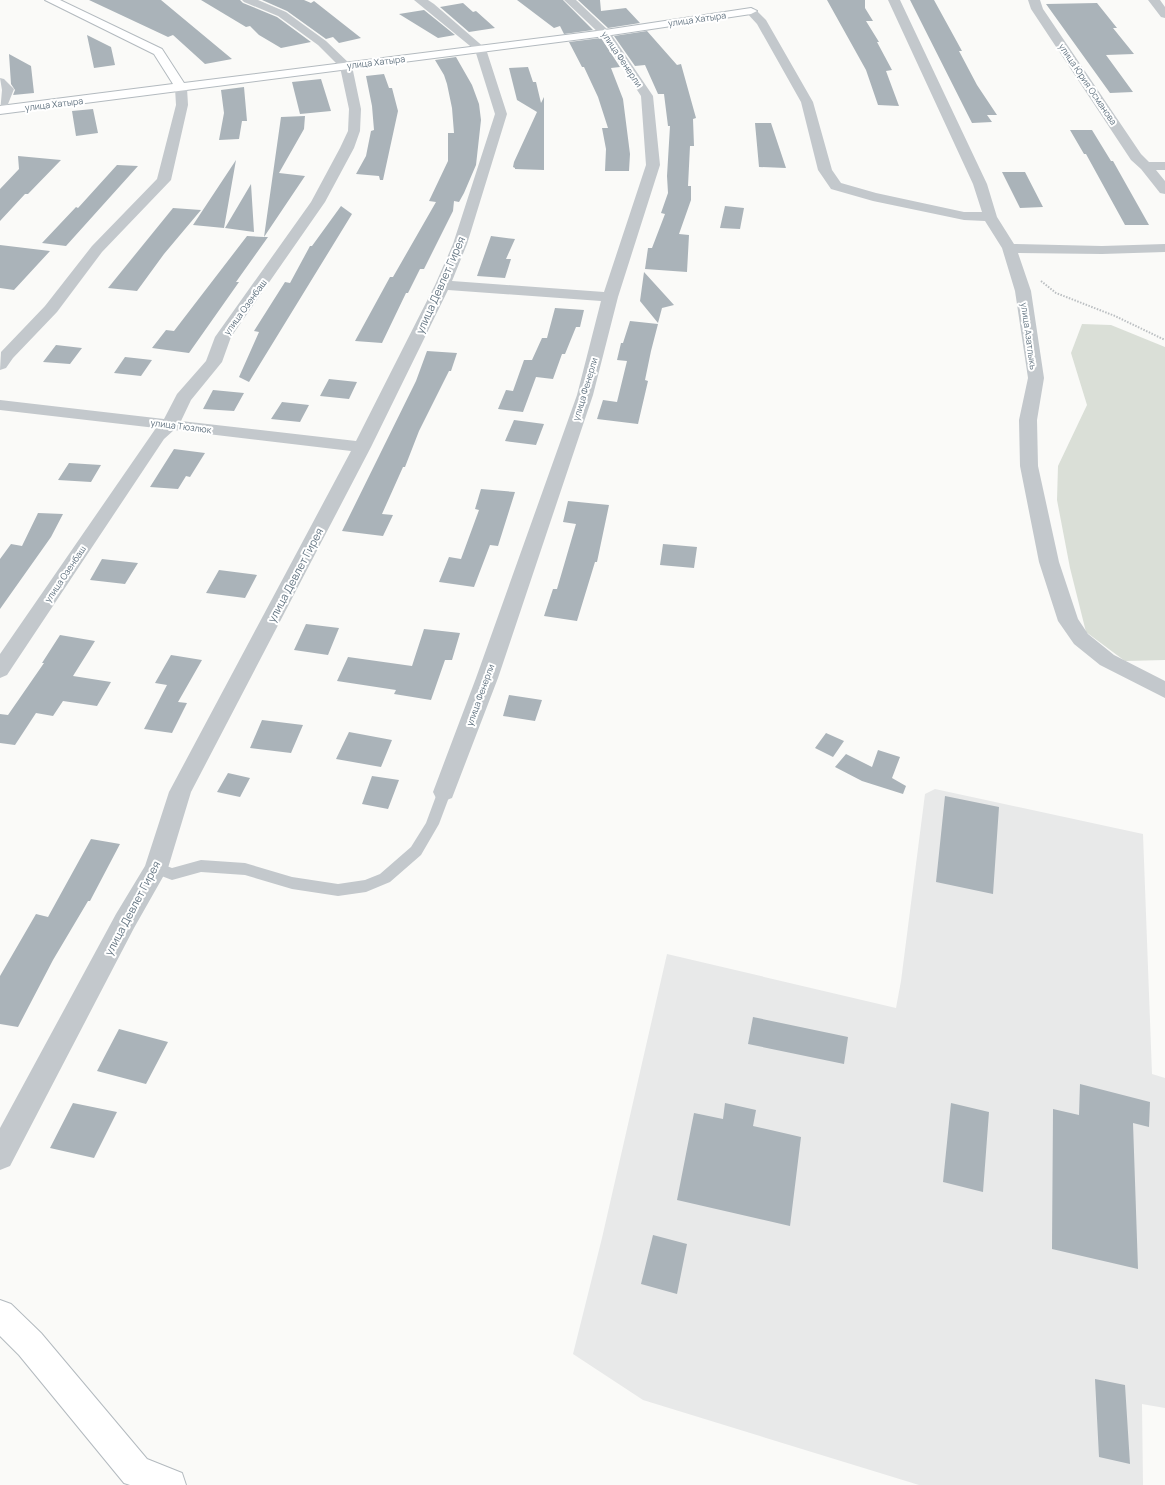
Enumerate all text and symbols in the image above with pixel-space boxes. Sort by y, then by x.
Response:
street label: улица Хатыра [667,8,727,30]
street label: улица Фенерли [598,28,646,90]
street label: улица Юрия Османова [1056,41,1120,127]
street label: улица Хатыра [346,52,406,72]
street label: улица Хатыра [24,94,84,114]
street label: улица Девлет Гирея [412,234,468,336]
street label: улица Озенбаш [220,276,270,337]
street label: улица Азатлыкъ [1018,302,1040,370]
street label: улица Фенерли [569,356,601,422]
street label: улица Тюзлюк [150,416,213,436]
street label: улица Девлет Гирея [264,525,326,625]
street label: улица Озенбаш [41,543,89,605]
street label: улица Фенерли [463,662,497,728]
street label: улица Девлет Гирея [101,858,163,958]

